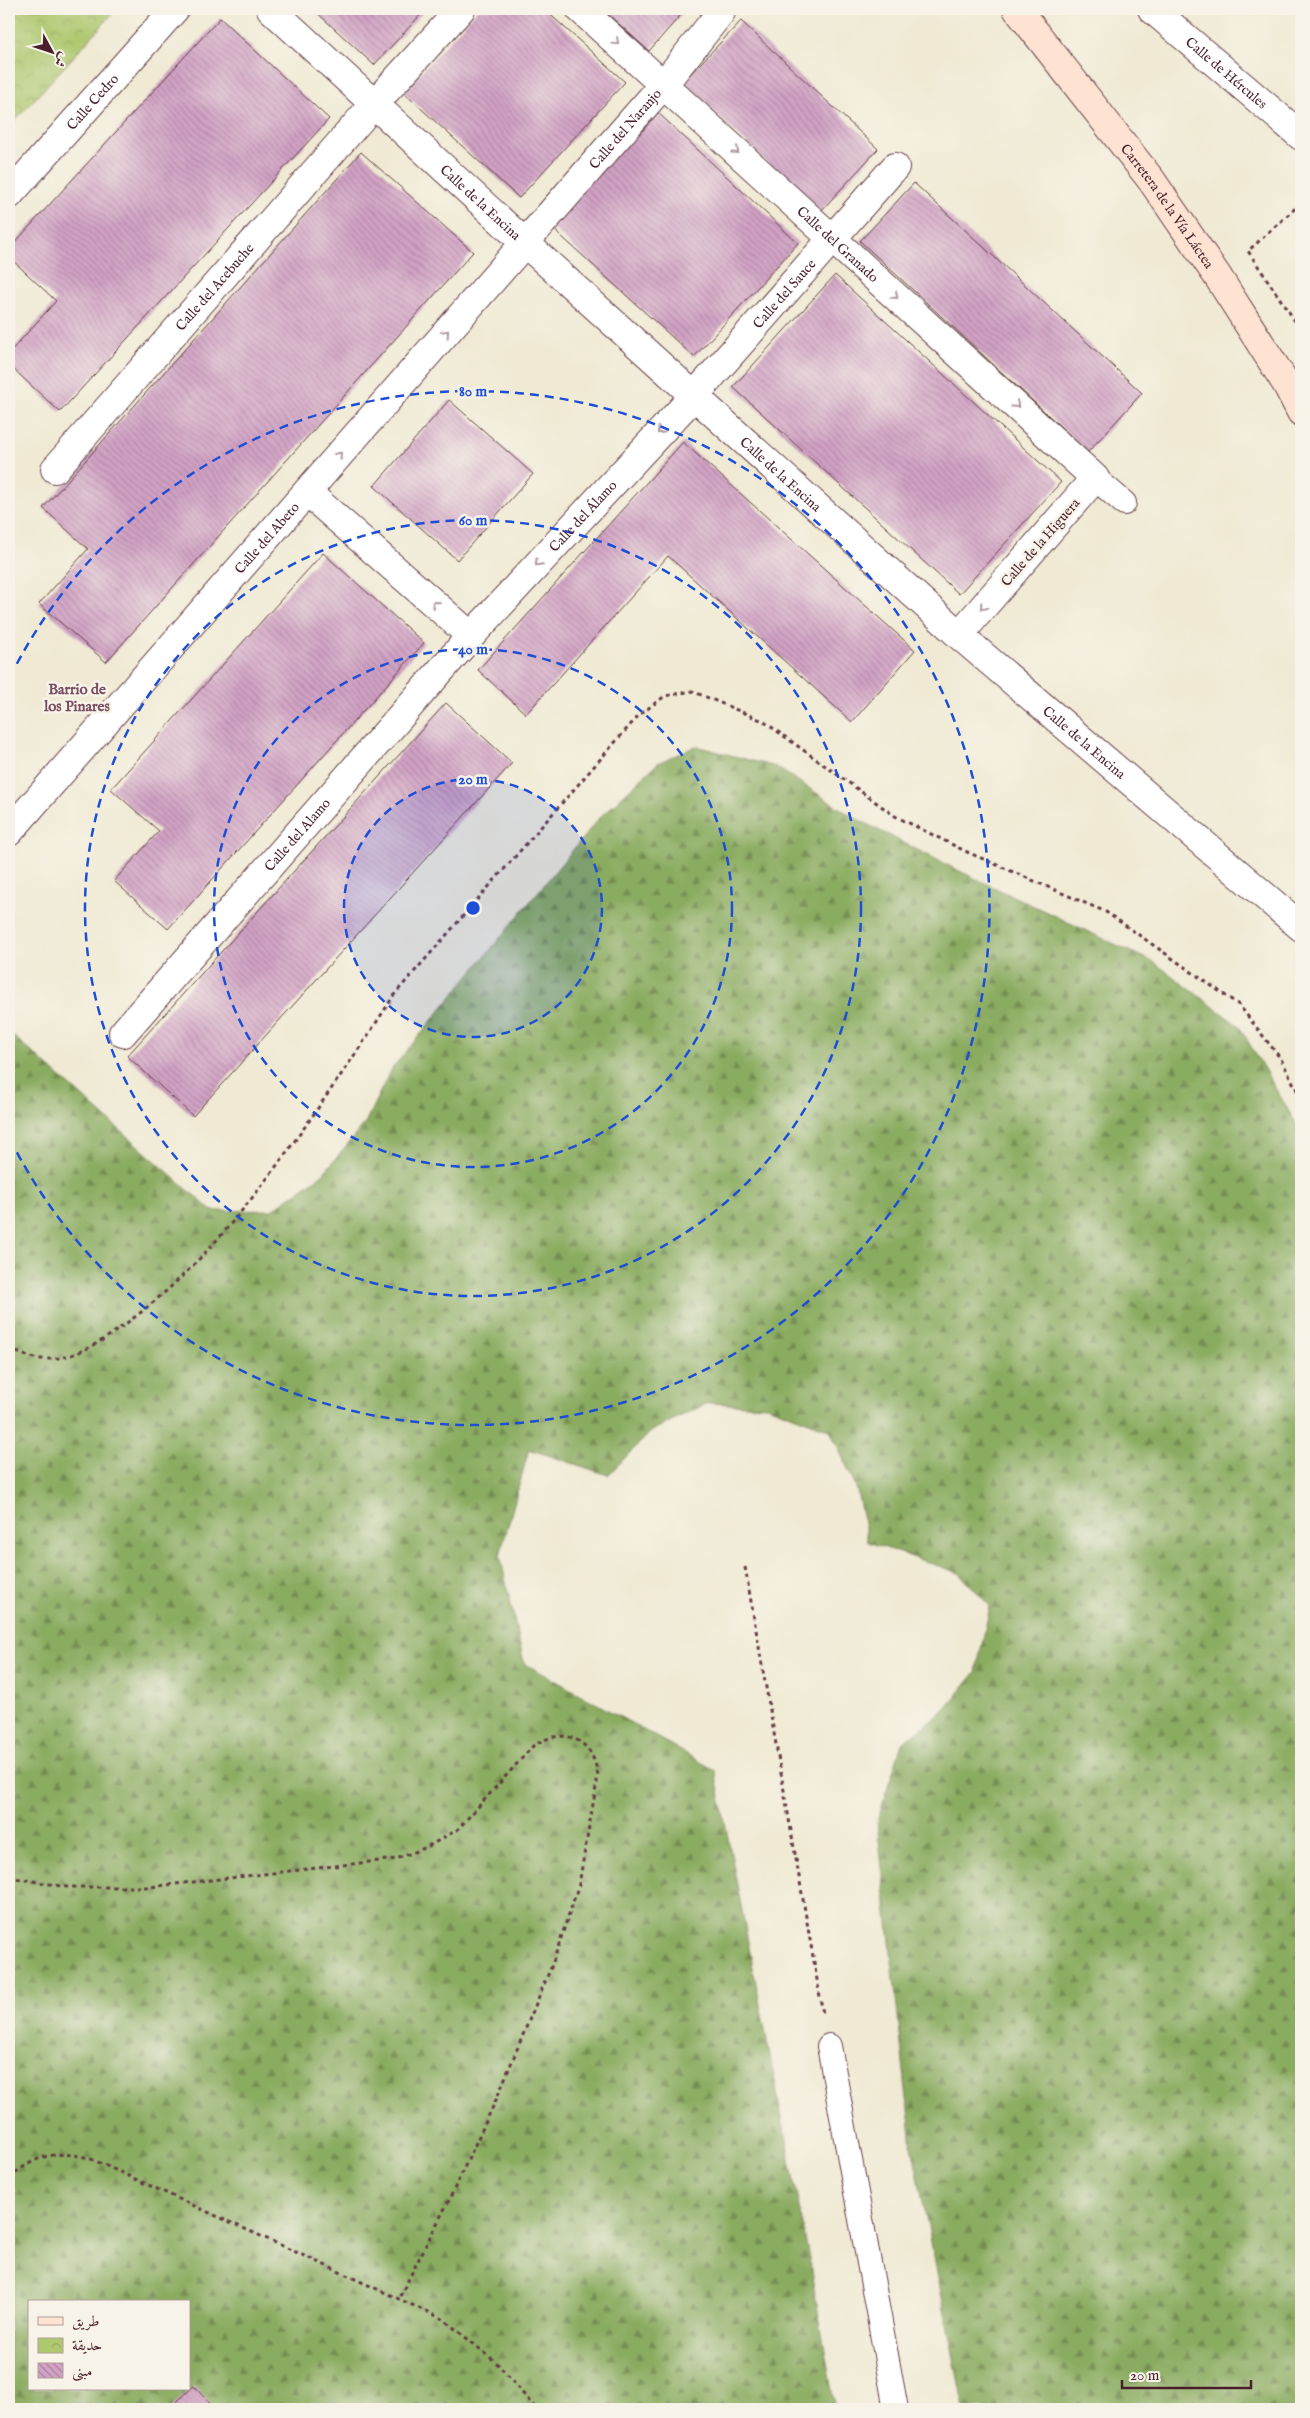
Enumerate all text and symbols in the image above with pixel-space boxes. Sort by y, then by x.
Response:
north arrow [28,28,78,78]
street label: Calle de Hércules [1181,33,1271,113]
one-way arrow [611,36,620,45]
text: ش [50,49,73,71]
street label: Calle Cedro [63,70,123,134]
street label: Calle del Naranjo [586,85,666,173]
street label: Carretera de la Vía Láctea [1116,140,1218,273]
one-way arrow [731,145,740,154]
street label: Calle de la Encina [436,161,525,245]
street label: Calle del Granado [793,203,883,287]
street label: Calle del Acebuche [172,239,259,335]
street label: Calle del Sauce [749,255,821,333]
one-way arrow [890,290,899,299]
one-way arrow [440,329,449,338]
text: 80 m [459,382,487,401]
one-way arrow [1010,399,1019,408]
one-way arrow [657,426,666,435]
street label: Calle de la Encina [736,433,825,517]
one-way arrow [333,452,342,461]
street label: Calle del Álamo [546,476,622,556]
street label: Calle de la Higuera [997,494,1085,591]
street label: Calle del Abeto [231,498,304,578]
text: 60 m [459,511,488,530]
one-way arrow [535,558,544,567]
one-way arrow [431,600,440,609]
one-way arrow [980,602,989,611]
text: 40 m [458,640,488,659]
district label: Barrio de los Pinares [43,680,110,716]
street label: Calle de la Encina [1038,702,1130,784]
text: 20 m [458,770,488,789]
street label: Calle del Alamo [261,794,335,876]
centre of rings [464,899,482,917]
legend [28,2300,190,2390]
text: طريق [72,2312,99,2331]
text: حديقة [72,2336,102,2355]
scale bar [1122,2358,1251,2390]
text: مبنى [72,2362,92,2382]
text: 20 m [1130,2366,1160,2385]

